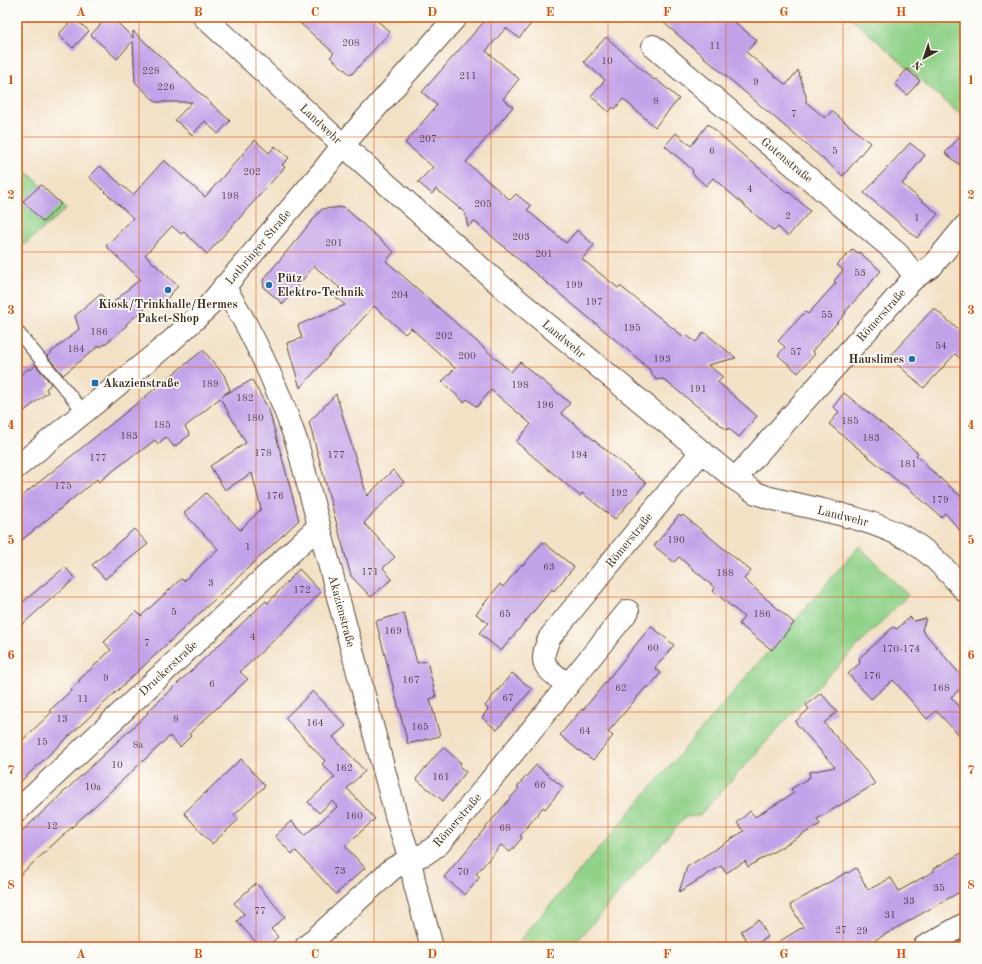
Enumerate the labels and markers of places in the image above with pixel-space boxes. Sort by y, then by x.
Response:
place label: Pütz Elektro-Technik [277,273,364,299]
marker: Pütz Elektro-Technik [264,280,274,290]
marker: Kiosk/Trinkhalle/Hermes Paket-Shop [163,285,173,295]
place label: Kiosk/Trinkhalle/Hermes Paket-Shop [98,299,238,325]
place label: Hauslimes [849,354,904,366]
marker: Hauslimes [907,354,917,364]
marker: Akazienstraße [90,378,100,388]
place label: Akazienstraße [103,378,180,390]

